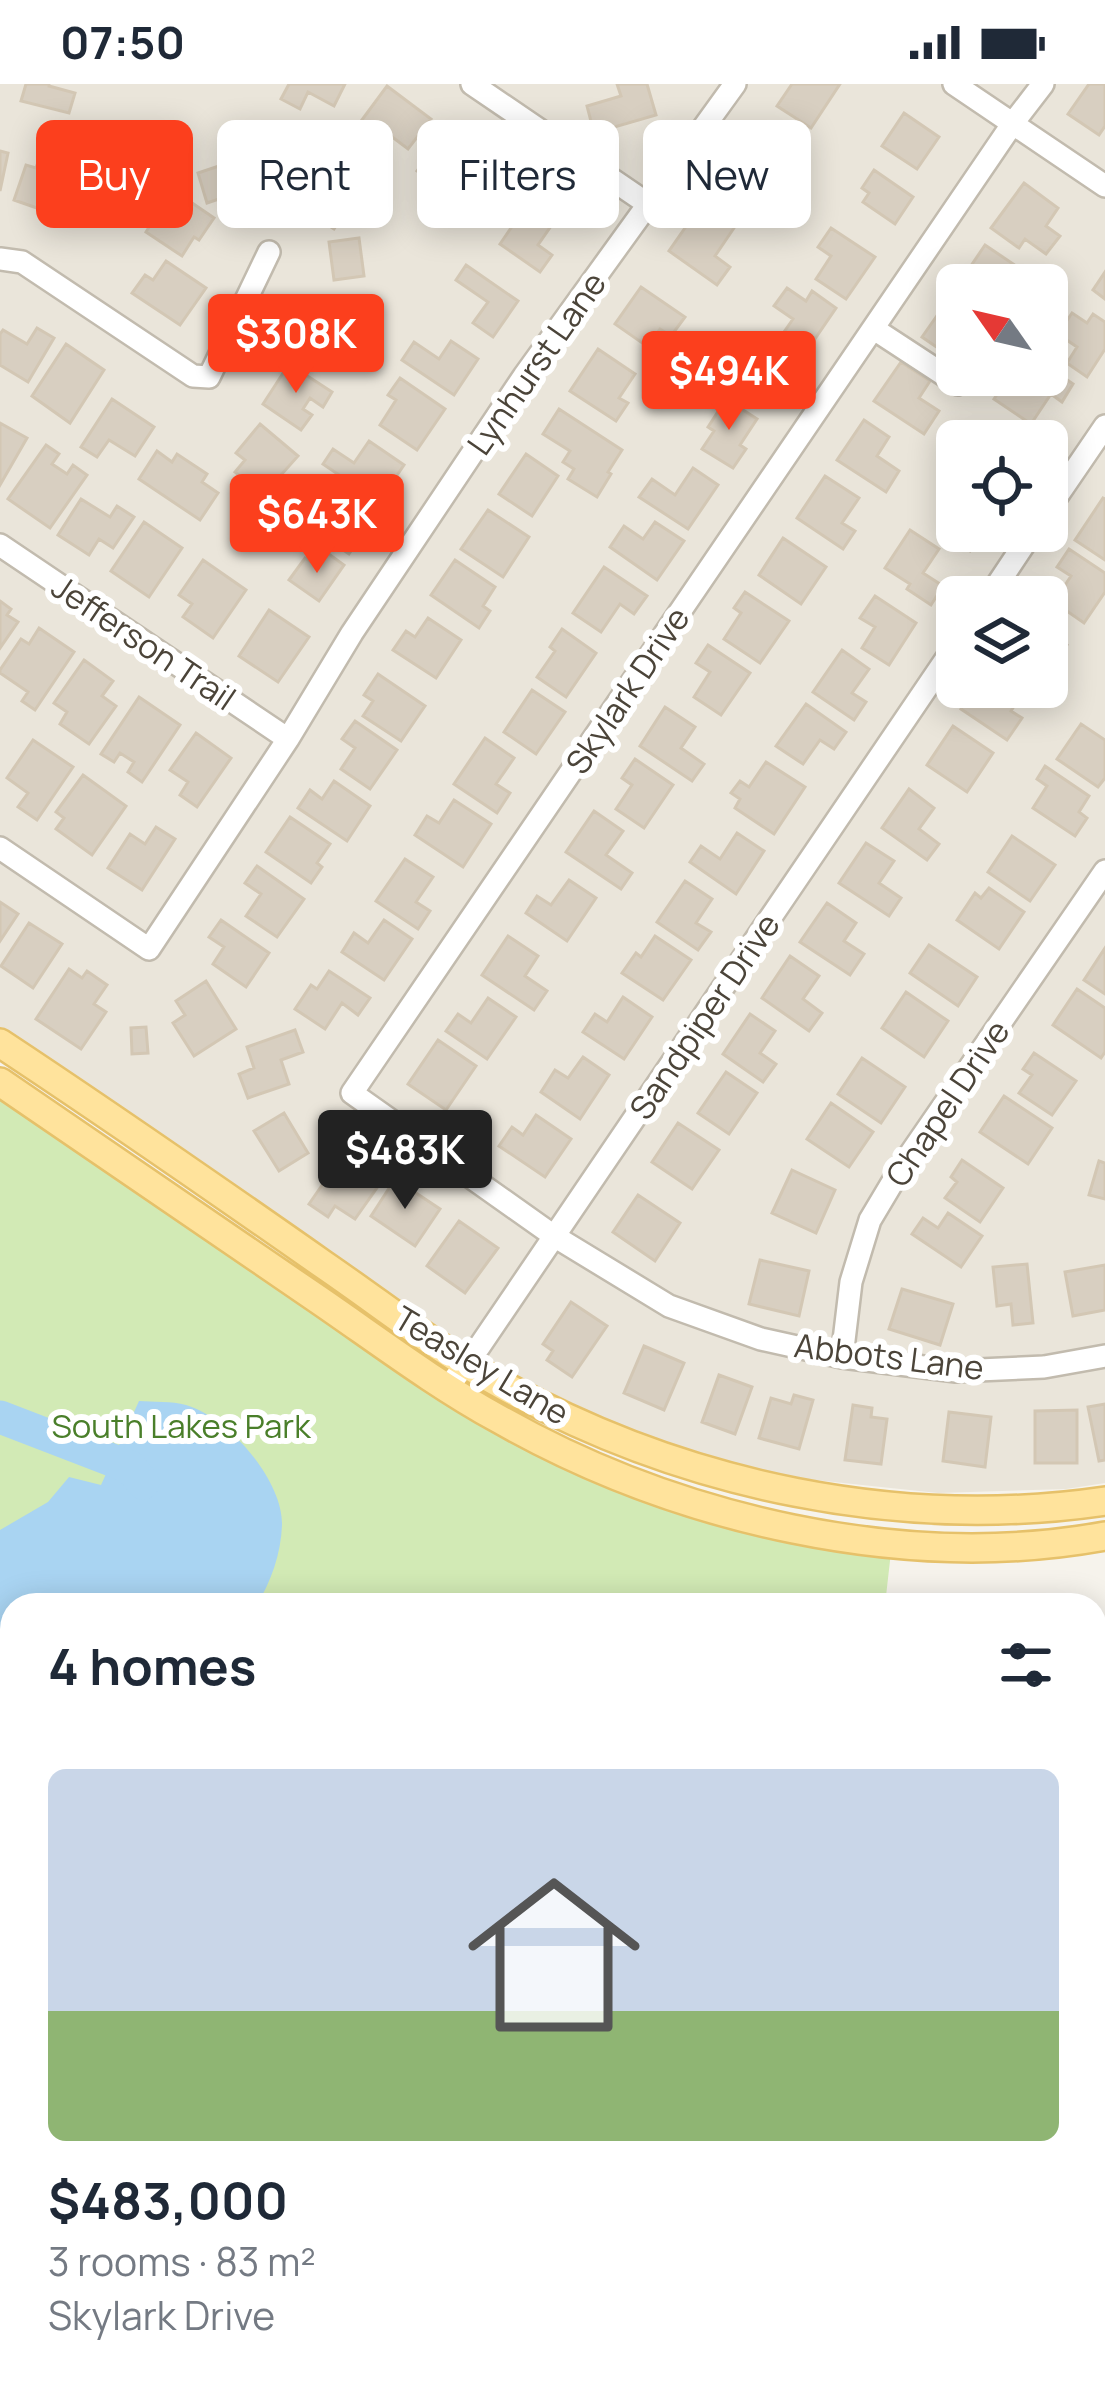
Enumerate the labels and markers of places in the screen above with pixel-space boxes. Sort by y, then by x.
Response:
pin: $308K [212,294,380,396]
pin: $494K [645,331,813,433]
pin: $643K [233,474,401,576]
pin: $483K [321,1110,489,1212]

